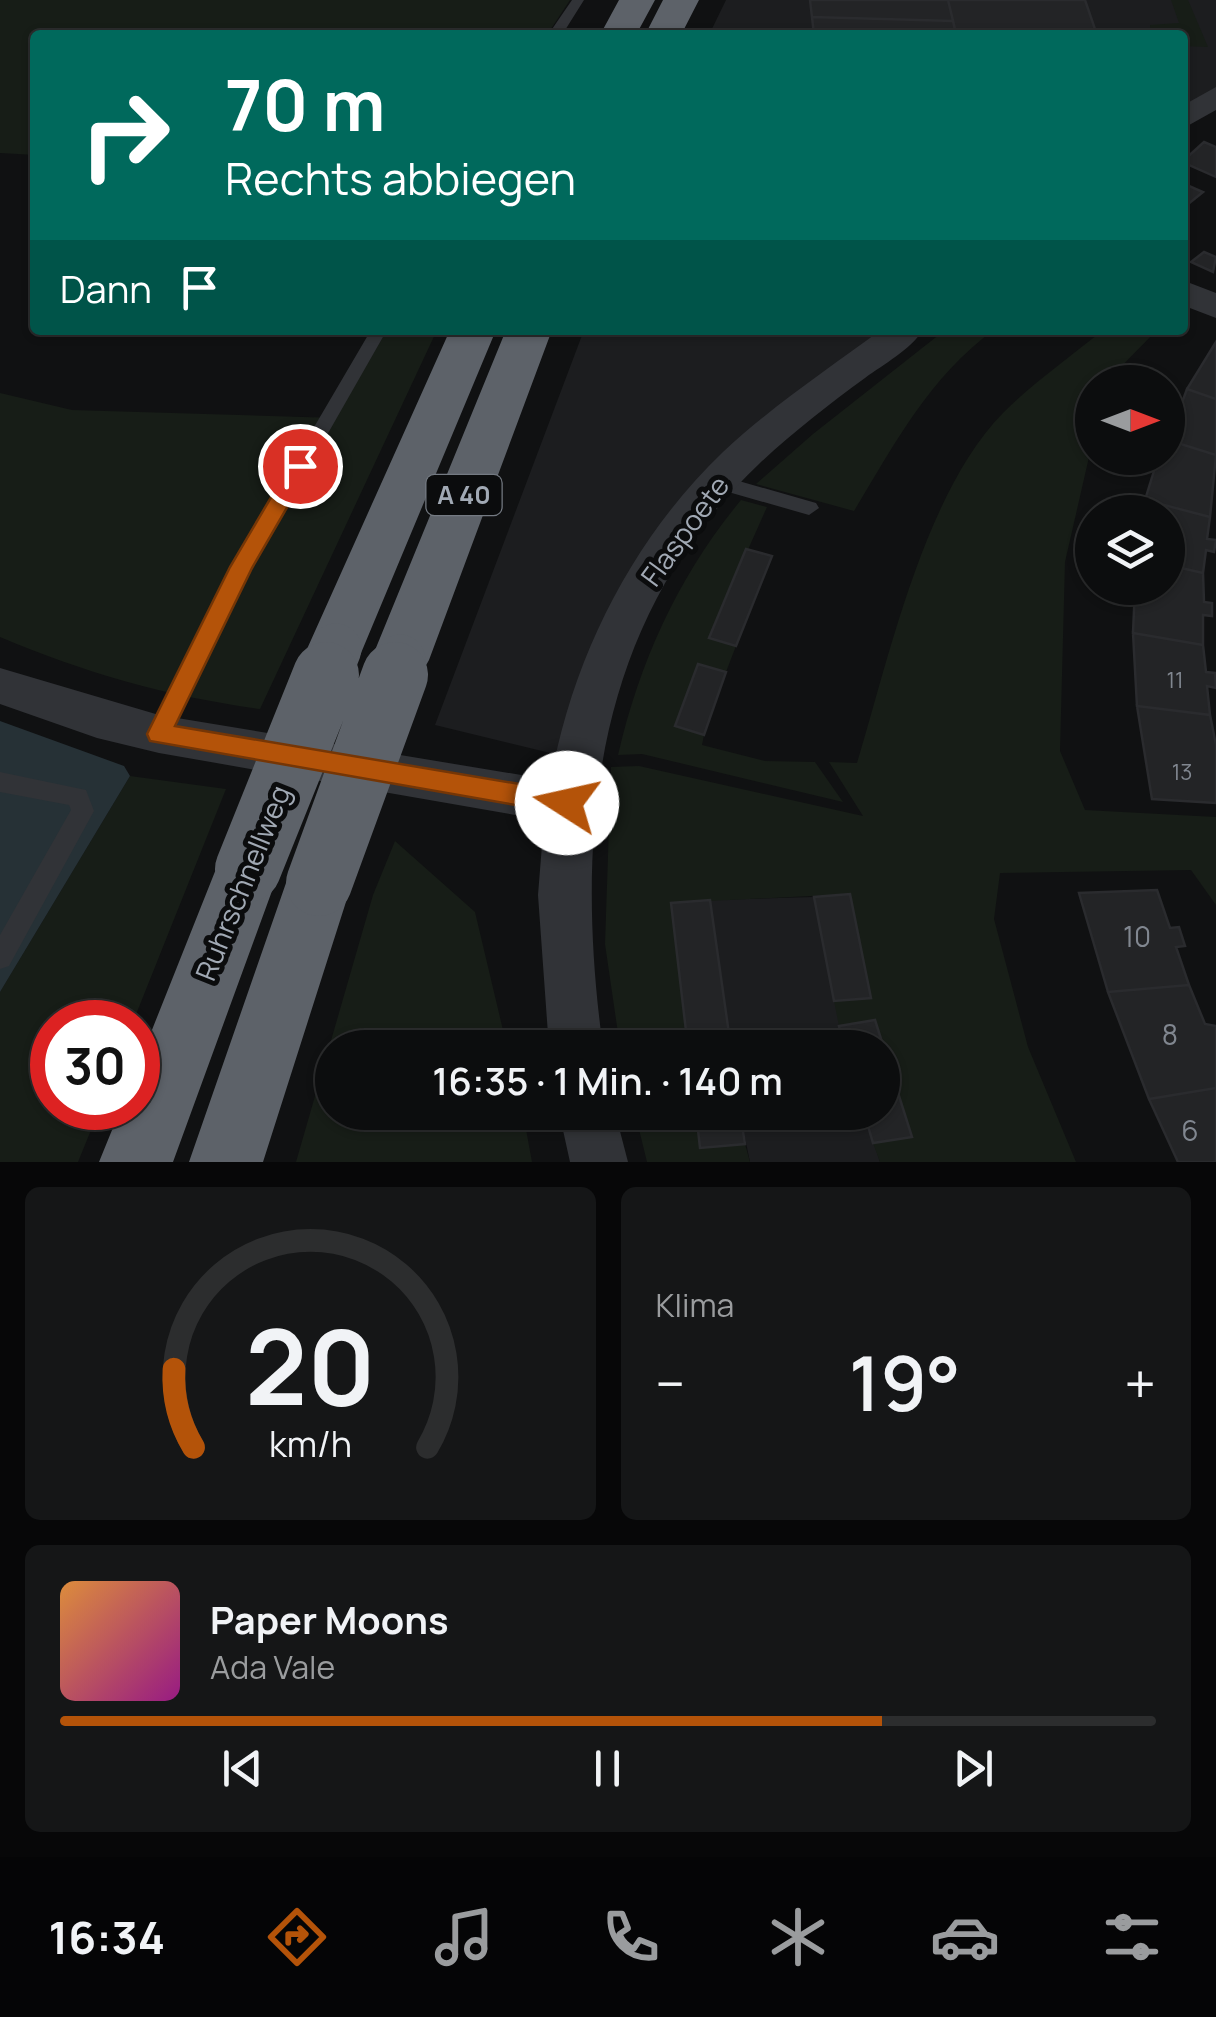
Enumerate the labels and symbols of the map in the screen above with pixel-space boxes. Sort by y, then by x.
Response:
north arrow [1075,365,1185,475]
pin [258,424,343,509]
street label: Flaspoete [631,468,737,593]
road number: A 40 [426,475,502,515]
house number: 11 [1166,665,1184,695]
position arrow [515,751,619,855]
house number: 13 [1172,757,1192,787]
street label: Ruhrschnellweg [186,779,298,986]
house number: 10 [1123,917,1151,955]
speed limit sign: 30 [30,1000,160,1130]
house number: 8 [1162,1015,1178,1053]
house number: 6 [1181,1111,1199,1149]

